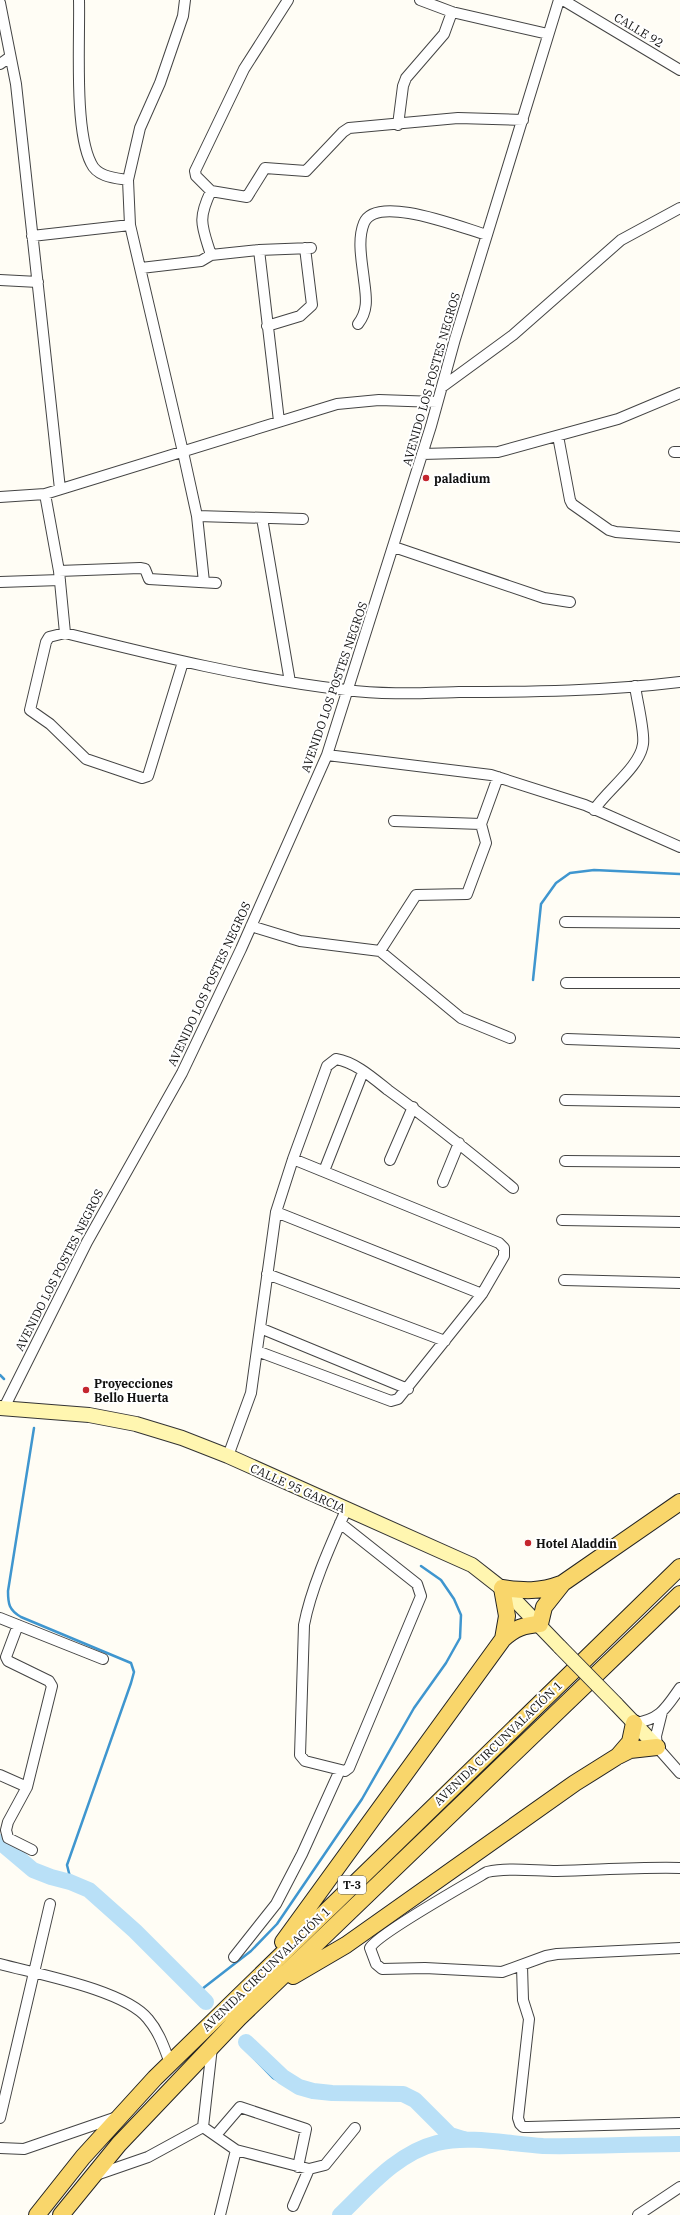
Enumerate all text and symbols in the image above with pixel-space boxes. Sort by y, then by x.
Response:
street label: CALLE 92 [612,9,666,51]
street label: AVENIDO LOS POSTES NEGROS [399,291,463,467]
place label: paladium [434,471,491,486]
marker: paladium [421,473,431,483]
street label: AVENIDO LOS POSTES NEGROS [298,600,370,774]
street label: AVENIDO LOS POSTES NEGROS [164,899,254,1069]
street label: AVENIDO LOS POSTES NEGROS [12,1187,106,1353]
place label: Proyecciones Bello Huerta [94,1376,173,1405]
marker: Proyecciones Bello Huerta [81,1385,91,1395]
street label: CALLE 95 GARCIA [248,1460,349,1516]
place label: Hotel Aladdin [536,1536,617,1551]
marker: Hotel Aladdin [523,1538,533,1548]
street label: AVENIDA CIRCUNVALACIÓN 1 [431,1678,565,1808]
road number: T-3 [338,1876,366,1894]
street label: AVENIDA CIRCUNVALACIÓN 1 [199,1904,333,2034]

